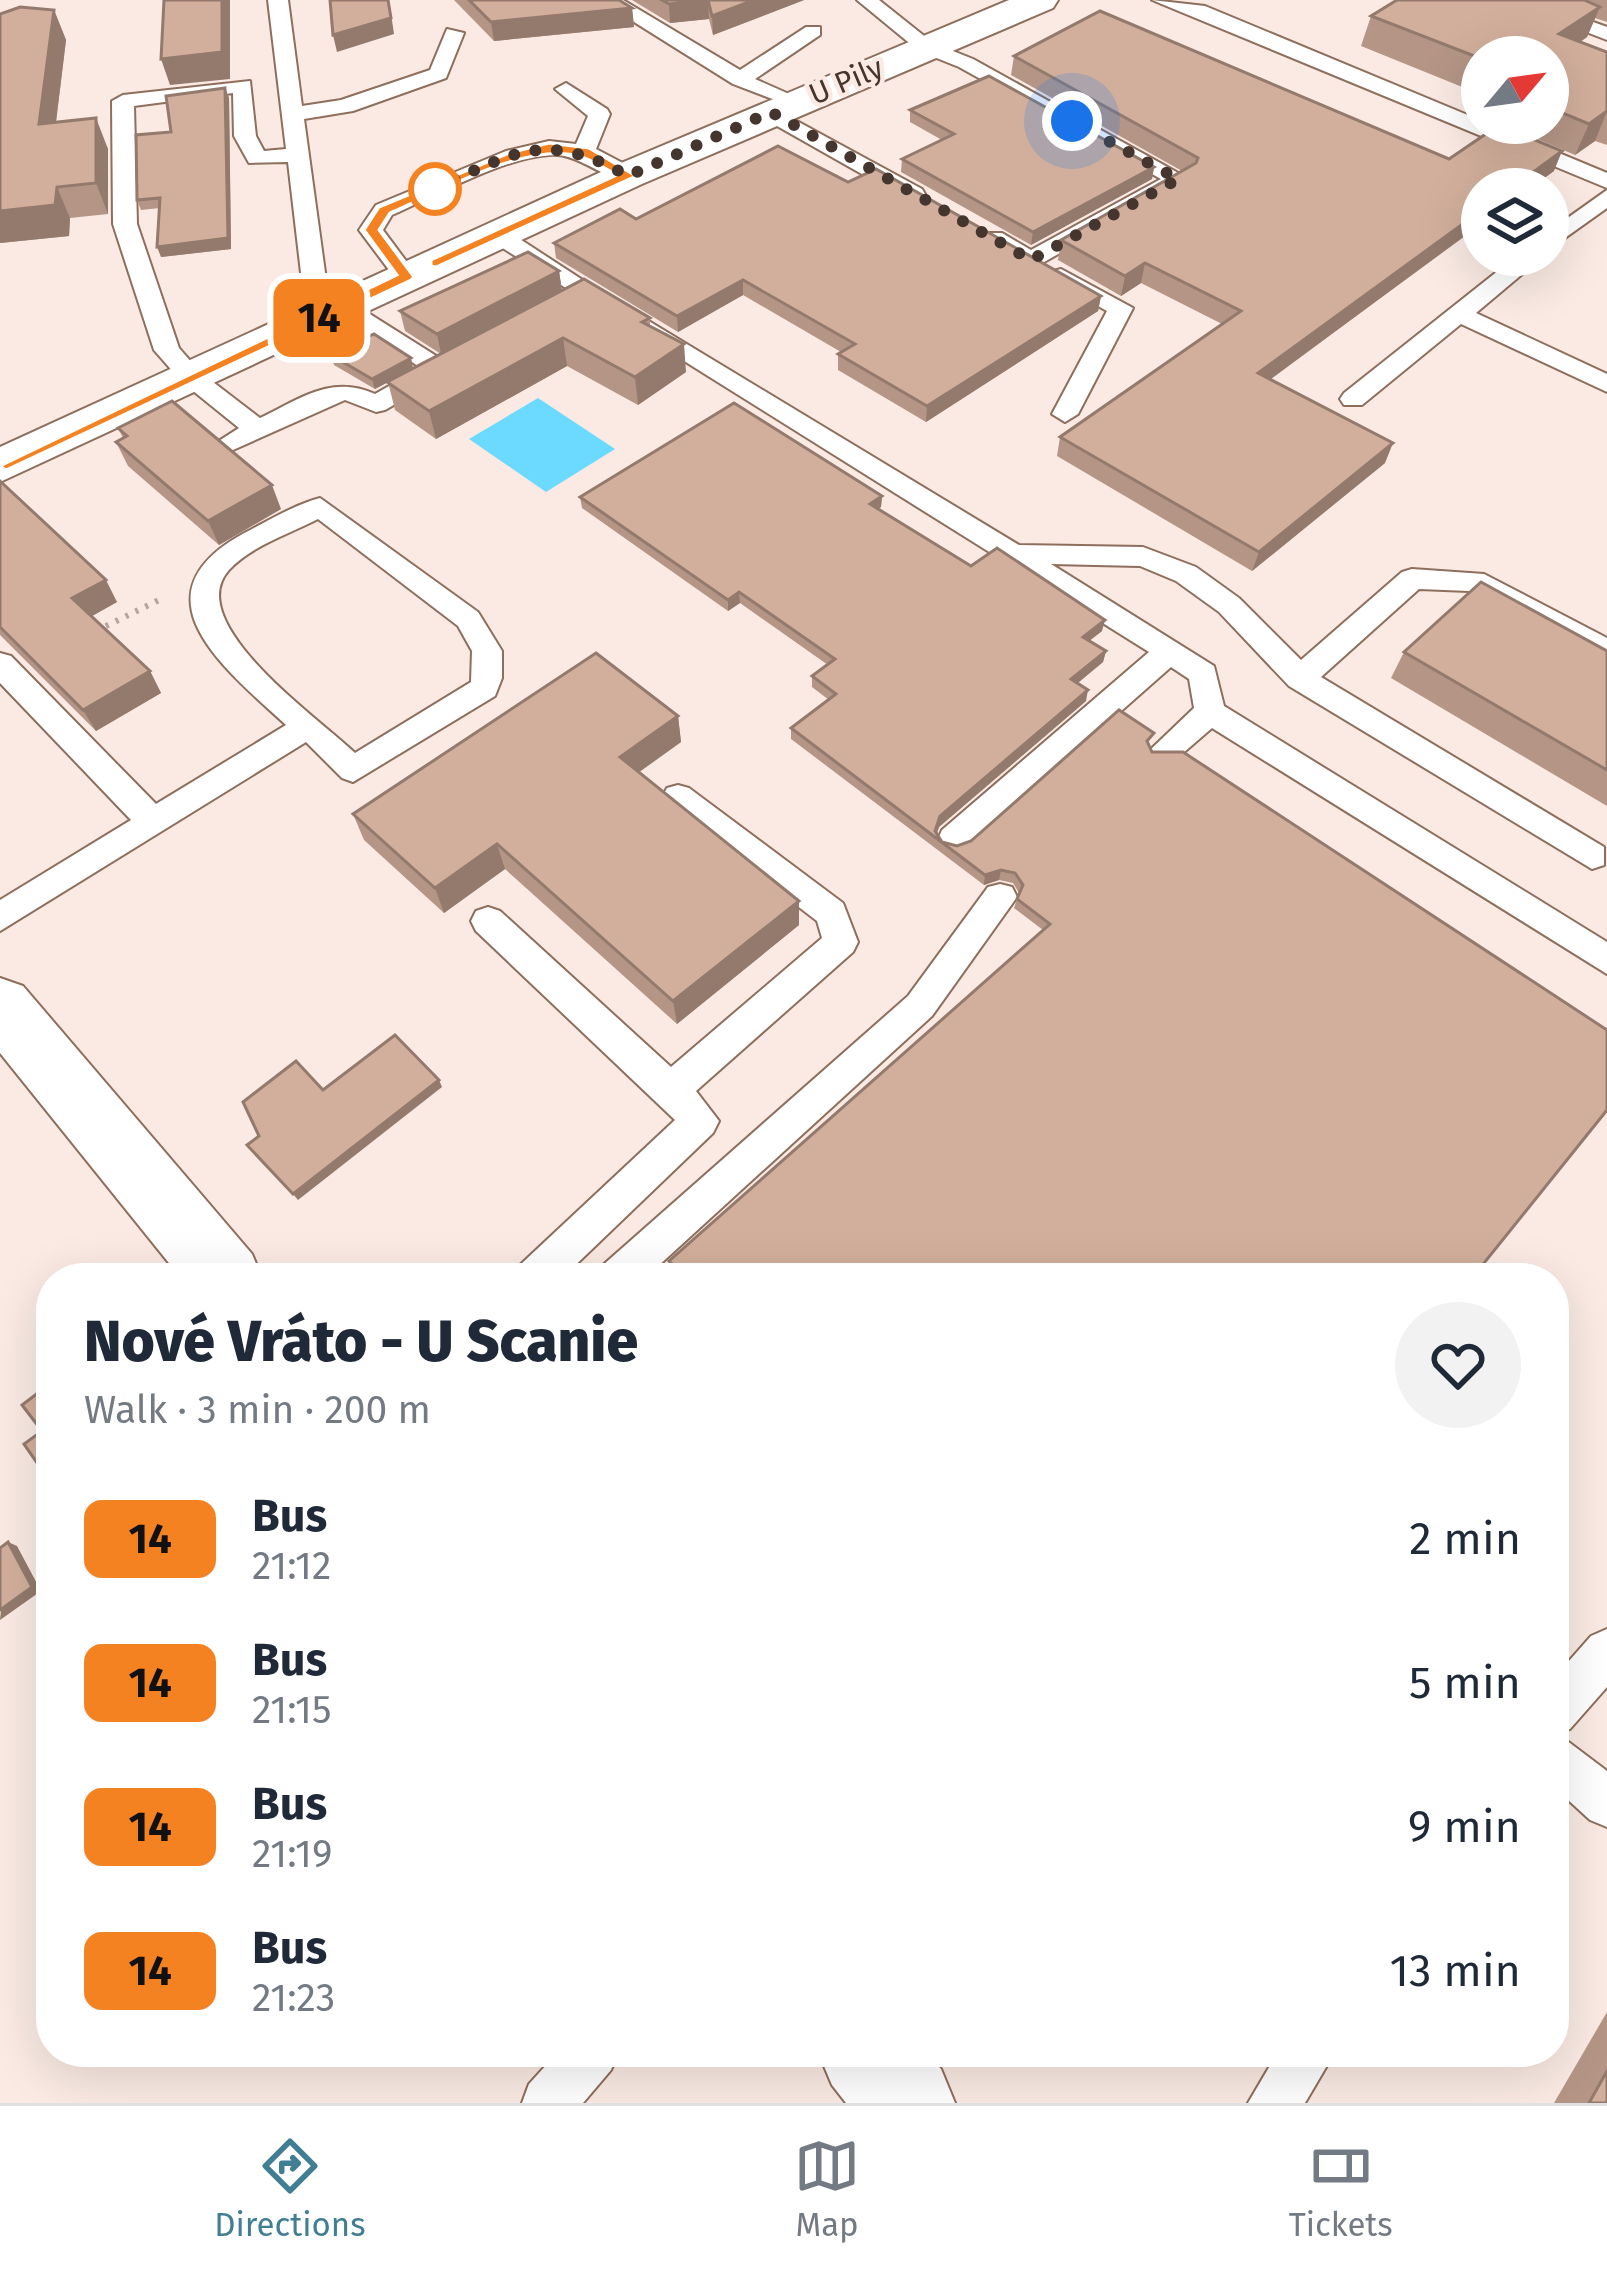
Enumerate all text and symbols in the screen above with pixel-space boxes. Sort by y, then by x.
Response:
north arrow [1461,36,1569,144]
map controls [1461,36,1569,276]
street label: U Pily [804,49,889,113]
your location [1042,91,1102,151]
unlabelled marker [410,164,460,214]
button: layers [1461,168,1569,276]
line badge: 14 [265,279,373,357]
text: 14 [297,293,341,343]
button: heart [1395,1302,1521,1428]
text: Nové Vráto - U Scanie [84,1308,638,1376]
text: Walk · 3 min · 200 m [84,1387,431,1433]
text: Bus [252,1489,327,1543]
text: 2 min [1409,1512,1521,1566]
text: 14 [128,1514,172,1564]
text: 21:12 [252,1543,331,1589]
text: Bus [252,1633,327,1687]
text: 5 min [1409,1656,1521,1710]
text: 14 [128,1658,172,1708]
text: 21:15 [252,1687,331,1733]
text: Bus [252,1777,327,1831]
text: 9 min [1408,1800,1521,1854]
text: 14 [128,1802,172,1852]
text: 21:19 [252,1831,332,1877]
text: Bus [252,1921,327,1975]
text: 13 min [1390,1944,1521,1998]
text: 14 [128,1946,172,1996]
text: 21:23 [252,1975,335,2021]
tab: Directions [214,2133,366,2245]
tab: Map [794,2133,860,2245]
tab: Tickets [1289,2133,1393,2245]

